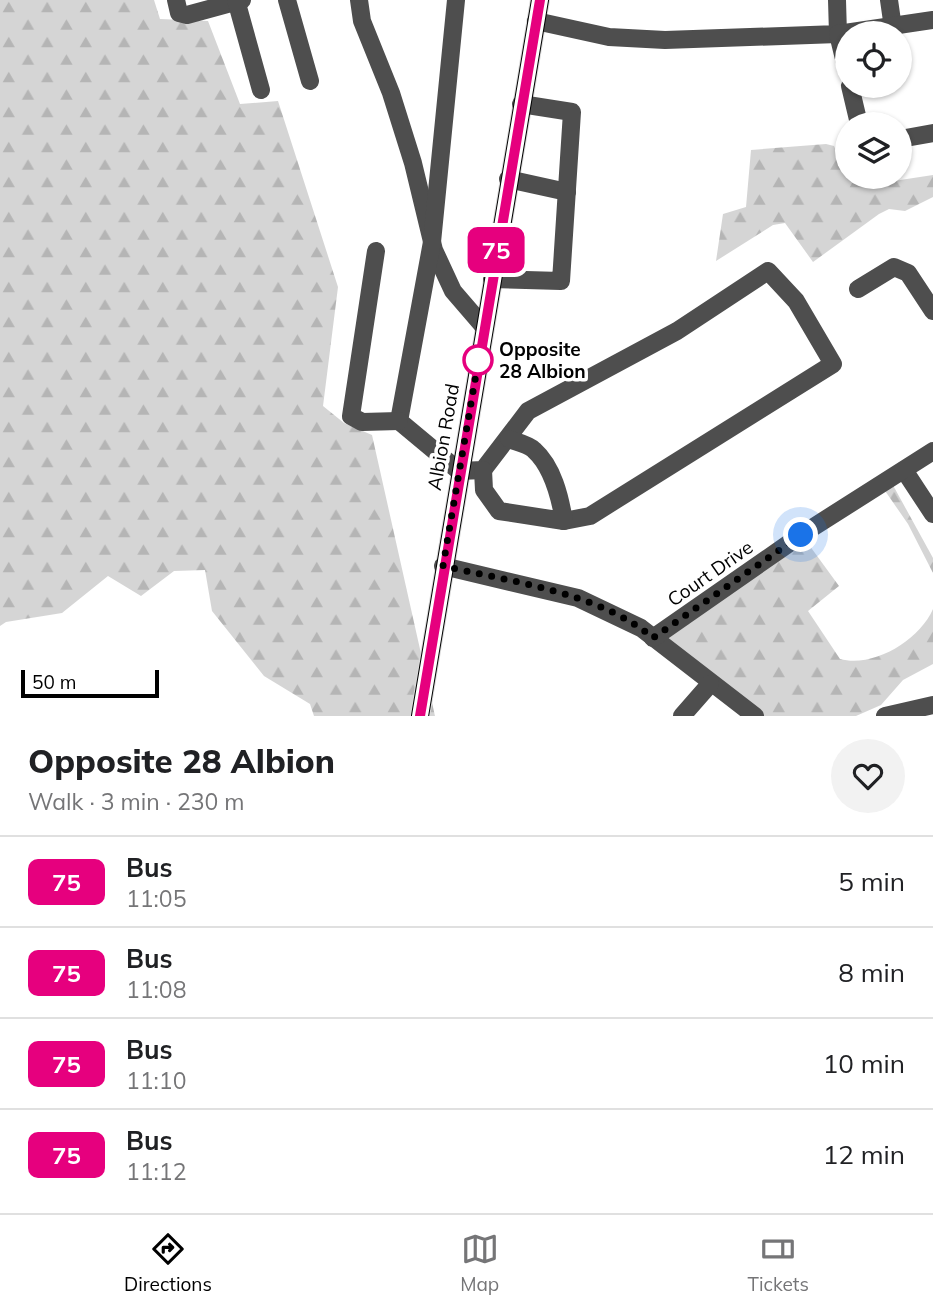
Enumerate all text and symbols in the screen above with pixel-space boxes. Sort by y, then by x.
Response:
map controls [835,21,912,189]
button: locate [835,21,912,98]
button: layers [835,112,912,189]
line badge: 75 [464,227,528,273]
text: 75 [482,235,510,265]
place label: Opposite 28 Albion [499,337,586,383]
marker: Opposite 28 Albion [463,345,493,375]
street label: Albion Road [422,382,464,492]
your location [783,517,818,552]
street label: Court Drive [663,535,757,611]
scale bar [21,667,159,699]
text: 50 m [32,670,76,694]
button: heart [831,739,905,813]
text: Opposite 28 Albion [28,740,335,781]
text: Walk · 3 min · 230 m [28,787,245,816]
text: Bus [126,851,172,884]
text: 5 min [838,865,905,898]
text: 75 [52,867,81,897]
text: 11:05 [126,884,186,913]
text: Bus [126,942,172,975]
text: 8 min [838,956,905,989]
text: 75 [52,958,81,988]
text: 11:08 [126,975,186,1004]
text: Bus [126,1033,172,1066]
text: 10 min [823,1047,905,1080]
text: 75 [52,1049,81,1079]
text: 11:10 [126,1066,186,1095]
text: Bus [126,1124,172,1157]
text: 12 min [823,1138,905,1171]
text: 75 [52,1140,81,1170]
text: 11:12 [126,1157,186,1186]
tab: Directions [124,1230,212,1296]
tab: Map [460,1230,499,1296]
tab: Tickets [748,1230,809,1296]

